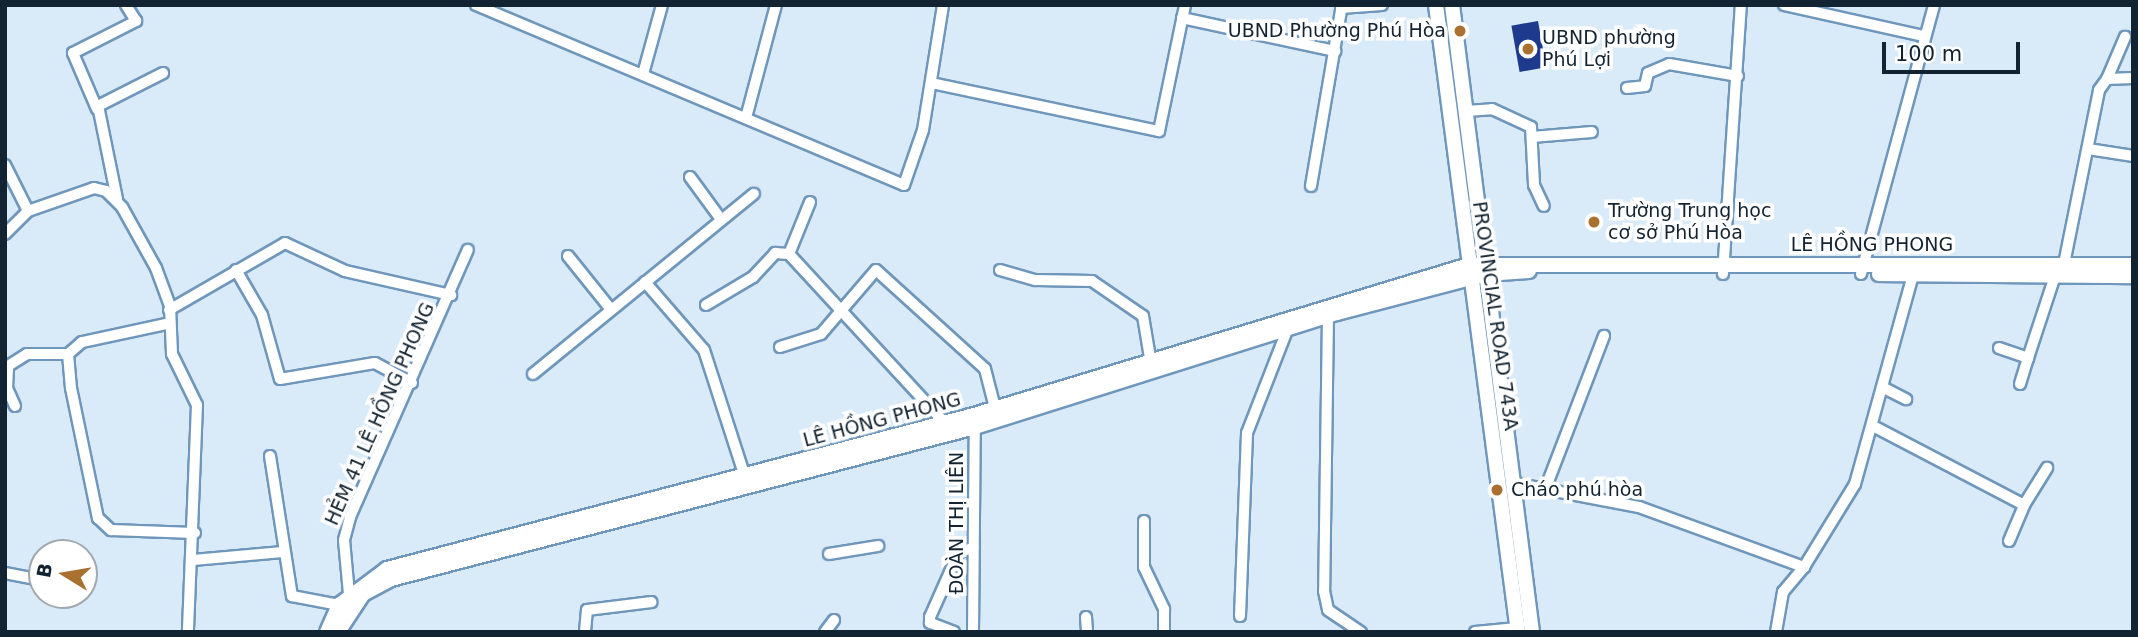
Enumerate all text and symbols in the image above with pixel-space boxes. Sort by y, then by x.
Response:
place label: UBND Phường Phú Hòa [1228,20,1446,42]
marker: UBND Phường Phú Hòa [1452,23,1468,39]
place label: UBND phường Phú Lợi [1542,27,1676,71]
scale bar [1886,28,2024,72]
marker: UBND phường Phú Lợi [1520,41,1536,57]
text: 100 m [1895,42,1962,66]
street label: PROVINCIAL ROAD 743A [1468,200,1522,432]
place label: Trường Trung học cơ sở Phú Hòa [1608,200,1771,244]
marker: Trường Trung học cơ sở Phú Hòa [1586,214,1602,230]
street label: LÊ HỒNG PHONG [1791,234,1953,256]
street label: HẺM 41 LÊ HỒNG PHONG [320,299,440,529]
street label: LÊ HỒNG PHONG [801,388,963,452]
street label: ĐOÀN THỊ LIÊN [946,452,968,594]
place label: Cháo phú hòa [1511,479,1643,501]
marker: Cháo phú hòa [1489,482,1505,498]
north arrow [28,539,98,609]
text: B [32,561,57,580]

